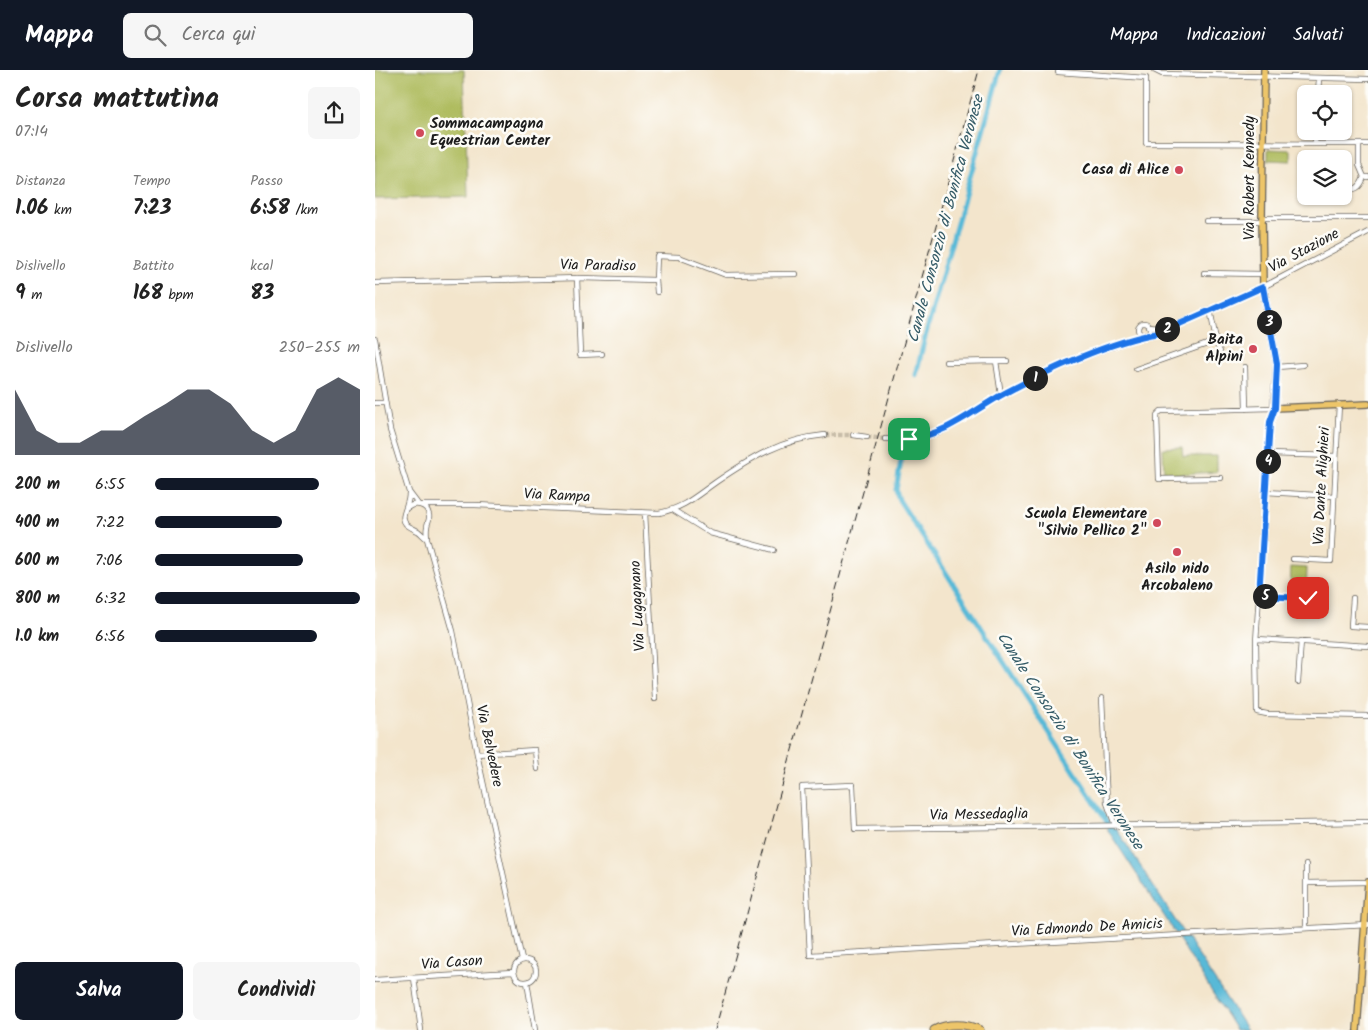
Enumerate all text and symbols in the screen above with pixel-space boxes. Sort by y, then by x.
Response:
search box [123,13,473,58]
text: Mappa [25,16,93,55]
text: Cerca qui [181,20,255,50]
icon: search [141,21,169,49]
text: Mappa [1110,21,1158,50]
text: Indicazioni [1186,21,1265,50]
text: Salvati [1293,21,1343,50]
text: Corsa mattutina [15,77,219,122]
map controls [1297,85,1352,205]
button: locate [1297,85,1352,140]
button: share [308,87,360,139]
water label: Canale Consorzio di Bonifica Veronese [901,91,992,346]
place label: Sommacampagna Equestrian Center [430,112,550,153]
street label: Via Robert Kennedy [1238,115,1262,240]
text: 07:14 [15,119,48,144]
marker: Sommacampagna Equestrian Center [414,127,426,139]
button: layers [1297,150,1352,205]
place label: Casa di Alice [1082,158,1170,182]
marker: Casa di Alice [1173,164,1185,176]
text: Distanza [15,170,66,192]
text: Tempo [133,170,171,192]
text: Passo [250,170,283,192]
text: 1.06 [15,192,48,225]
text: 7:23 [133,192,171,225]
text: 6:58 [250,192,290,225]
text: km [48,199,72,221]
text: /km [290,199,318,221]
street label: Via Stazione [1264,222,1344,280]
street label: Via Paradiso [560,253,636,279]
text: Dislivello [15,255,66,277]
text: Battito [133,255,174,277]
text: kcal [250,255,273,277]
text: 9 [15,277,26,310]
text: 168 [133,277,163,310]
text: 83 [250,277,274,310]
text: m [26,284,42,306]
text: bpm [163,284,194,306]
pin: 3 [1257,310,1281,334]
text: 3 [1266,311,1273,333]
pin: 2 [1155,316,1179,342]
text: 2 [1163,318,1172,340]
place label: Baita Alpini [1205,328,1244,369]
text: Dislivello [15,335,73,360]
text: 250–255 m [279,335,360,360]
marker: Baita Alpini [1247,343,1259,355]
pin: 1 [1023,366,1047,390]
text: 1 [1033,367,1038,389]
pin [888,418,930,460]
icon: arrive [895,425,923,453]
street label: Via Dante Alighieri [1307,425,1337,546]
pin: 4 [1255,448,1281,474]
text: 4 [1265,450,1272,472]
text: 200 m [15,472,60,497]
text: 6:55 [95,472,125,497]
street label: Via Rampa [523,482,591,510]
place label: Scuola Elementare "Silvio Pellico 2" [1025,502,1148,543]
text: 400 m [15,510,59,535]
text: 7:22 [95,510,125,535]
marker: Scuola Elementare "Silvio Pellico 2" [1151,517,1163,529]
marker: Asilo nido Arcobaleno [1171,546,1183,558]
text: 600 m [15,548,59,573]
text: 7:06 [95,548,123,573]
place label: Asilo nido Arcobaleno [1141,557,1213,598]
street label: Via Lugagnano [624,560,652,652]
pin [1287,577,1329,619]
pin: 5 [1253,584,1277,608]
icon: check [1294,584,1322,612]
text: 5 [1262,585,1269,607]
text: 800 m [15,586,60,611]
text: 6:32 [95,586,126,611]
text: 1.0 km [15,624,59,649]
text: 6:56 [95,624,125,649]
water label: Canale Consorzio di Bonifica Veronese [990,627,1151,856]
street label: Via Belvedere [469,703,509,790]
street label: Via Messedaglia [929,802,1029,828]
street label: Via Edmondo De Amicis [1011,912,1164,944]
street label: Via Cason [420,949,484,977]
button: Salva [15,962,183,1020]
button: Condividi [193,962,360,1020]

